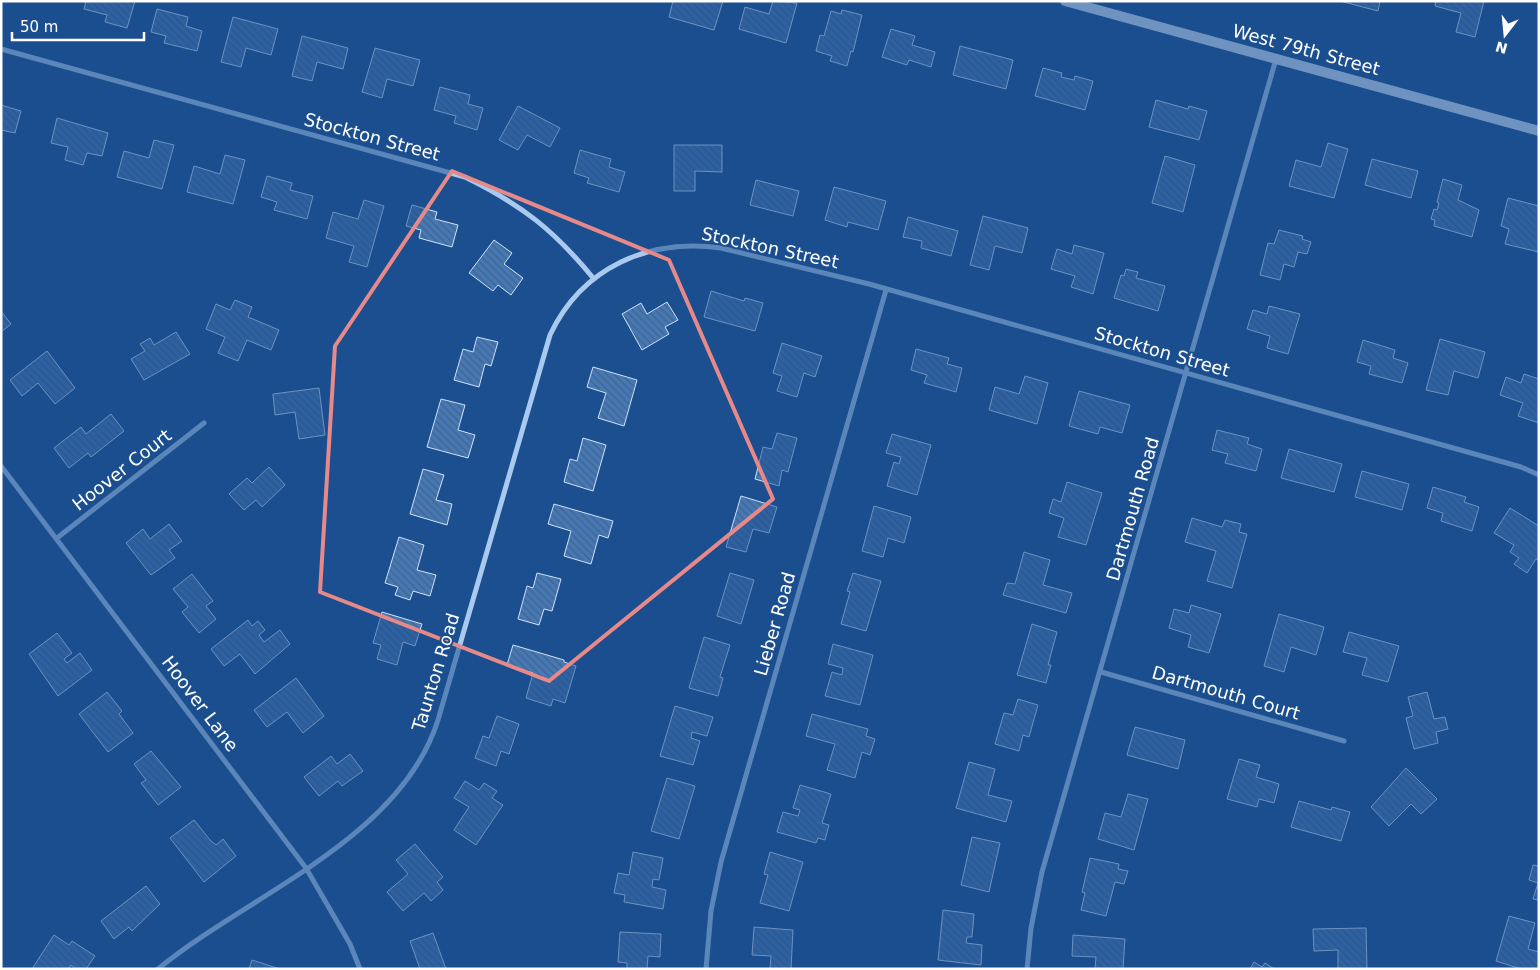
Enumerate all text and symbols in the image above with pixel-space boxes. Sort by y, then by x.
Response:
scale bar [12,10,145,42]
north arrow [1480,10,1530,60]
text: 50 m [20,18,58,36]
street label: West 79th Street [1230,20,1382,79]
text: N [1494,38,1509,57]
street label: Stockton Street [302,108,442,165]
street label: Stockton Street [700,223,841,272]
street label: Stockton Street [1092,322,1232,381]
street label: Hoover Court [68,424,175,515]
street label: Dartmouth Road [1102,435,1163,583]
street label: Lieber Road [750,570,799,678]
street label: Taunton Road [407,610,463,734]
street label: Hoover Lane [158,652,243,756]
street label: Dartmouth Court [1150,661,1303,724]

